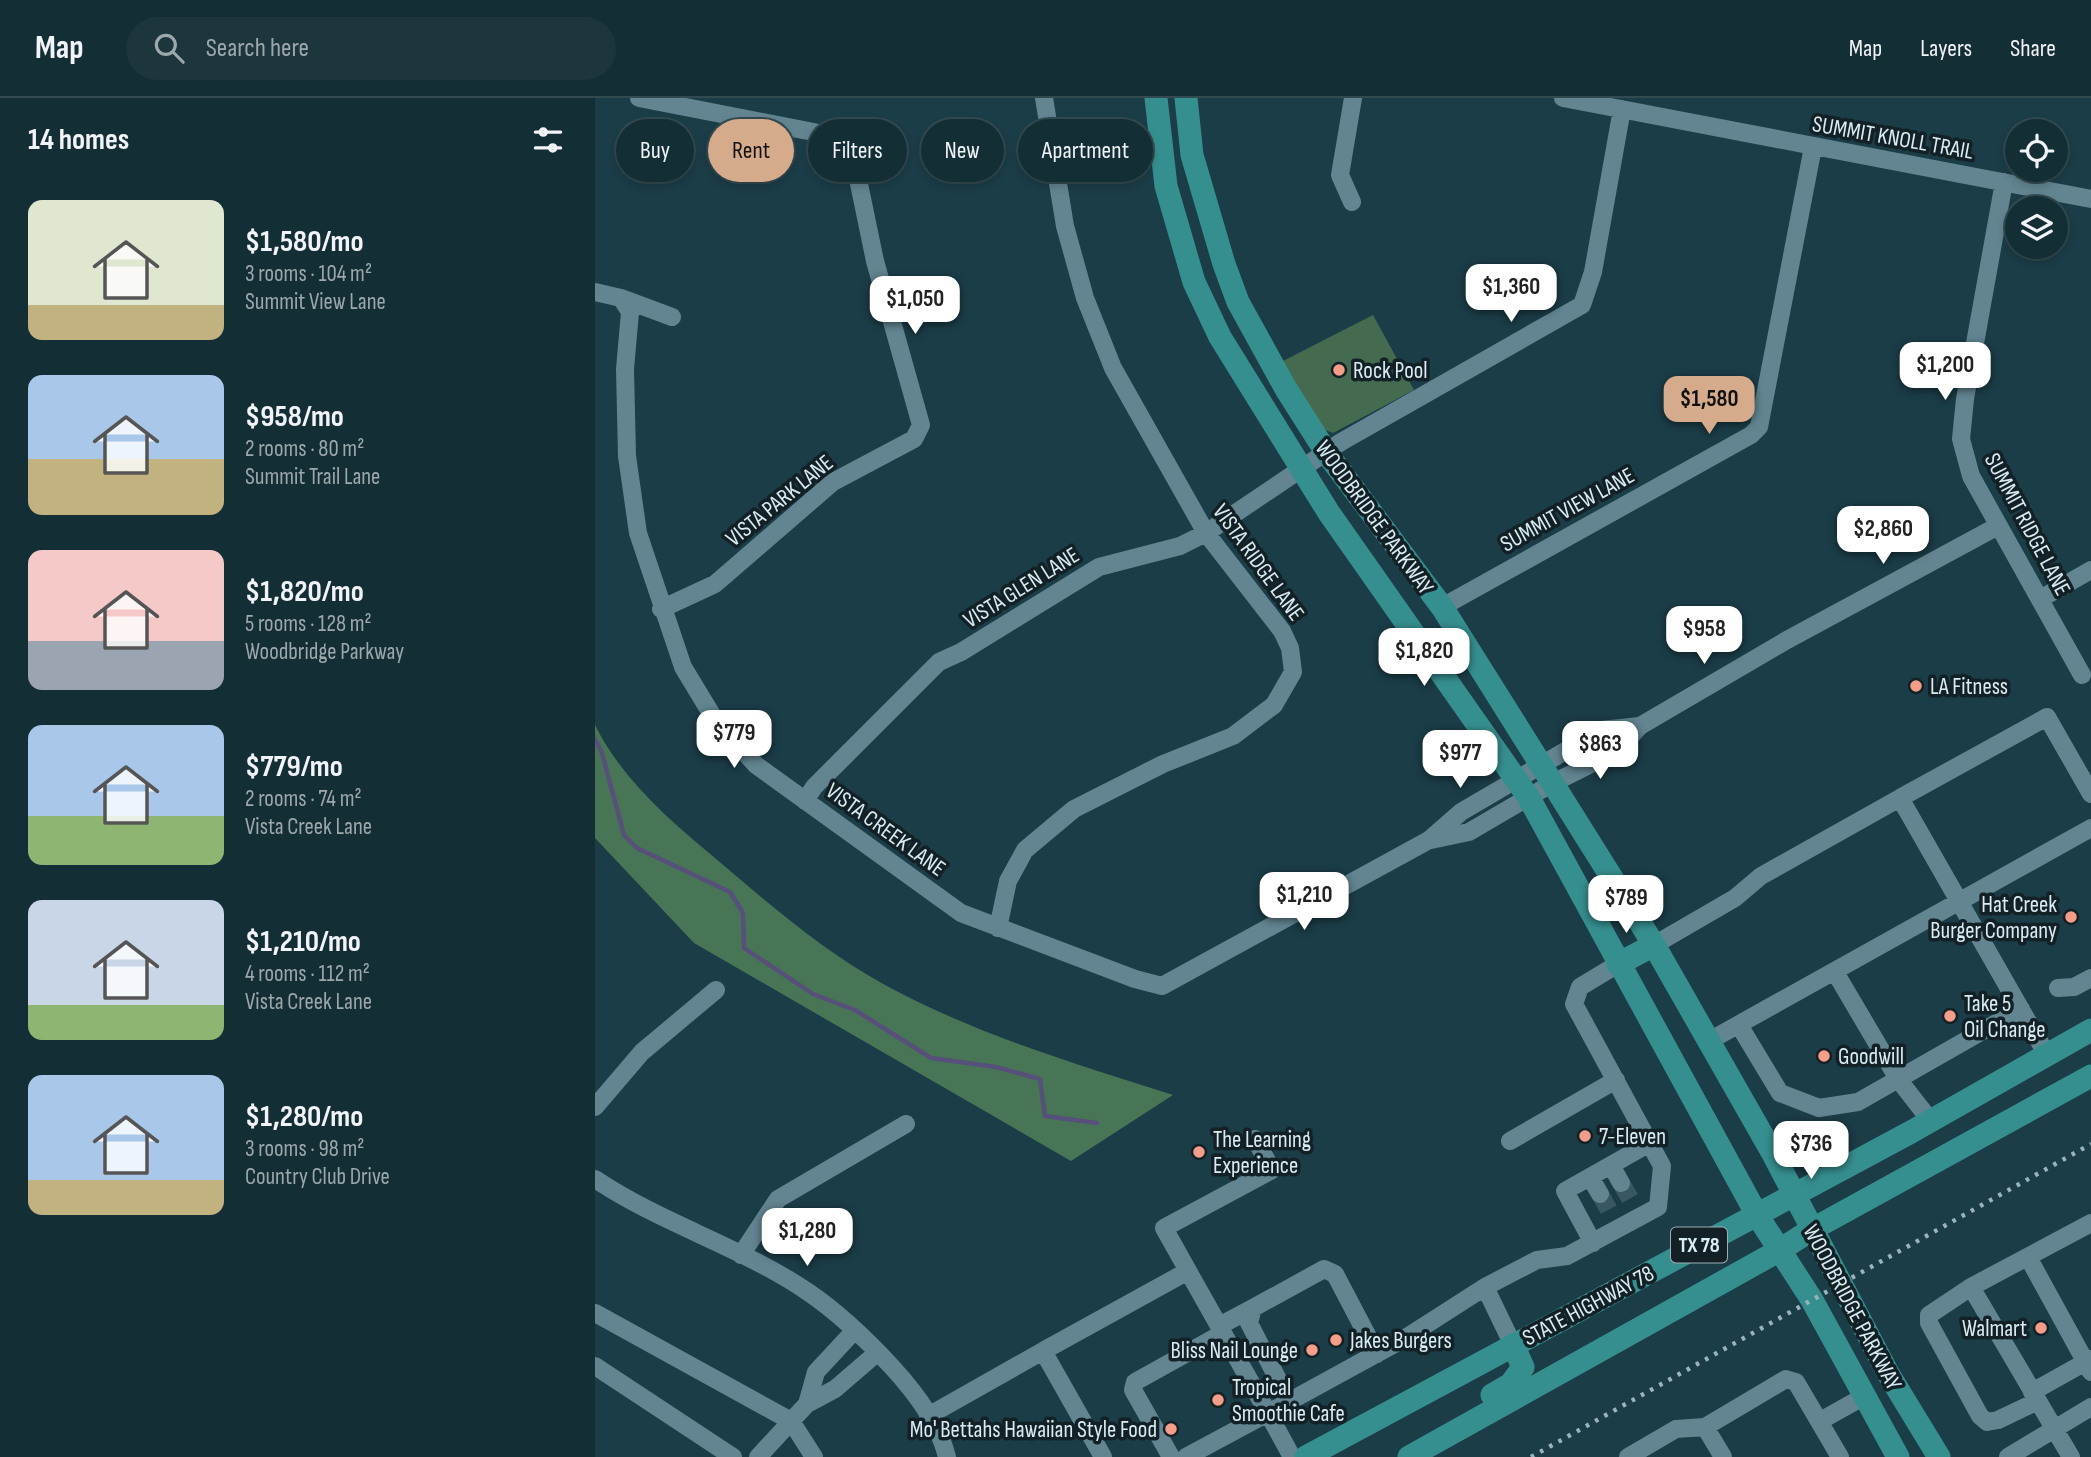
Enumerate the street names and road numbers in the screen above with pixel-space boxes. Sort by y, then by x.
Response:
street label: SUMMIT KNOLL TRAIL [1810,110,1976,166]
street label: WOODBRIDGE PARKWAY [1309,435,1440,600]
street label: SUMMIT RIDGE LANE [1978,448,2076,600]
street label: VISTA PARK LANE [720,449,839,553]
street label: SUMMIT VIEW LANE [1495,461,1639,558]
street label: VISTA RIDGE LANE [1206,499,1310,626]
street label: VISTA GLEN LANE [958,541,1085,635]
street label: VISTA CREEK LANE [820,777,951,883]
street label: WOODBRIDGE PARKWAY [1797,1220,1908,1395]
road number: TX 78 [1671,1228,1727,1262]
street label: STATE HIGHWAY 78 [1518,1260,1659,1352]

